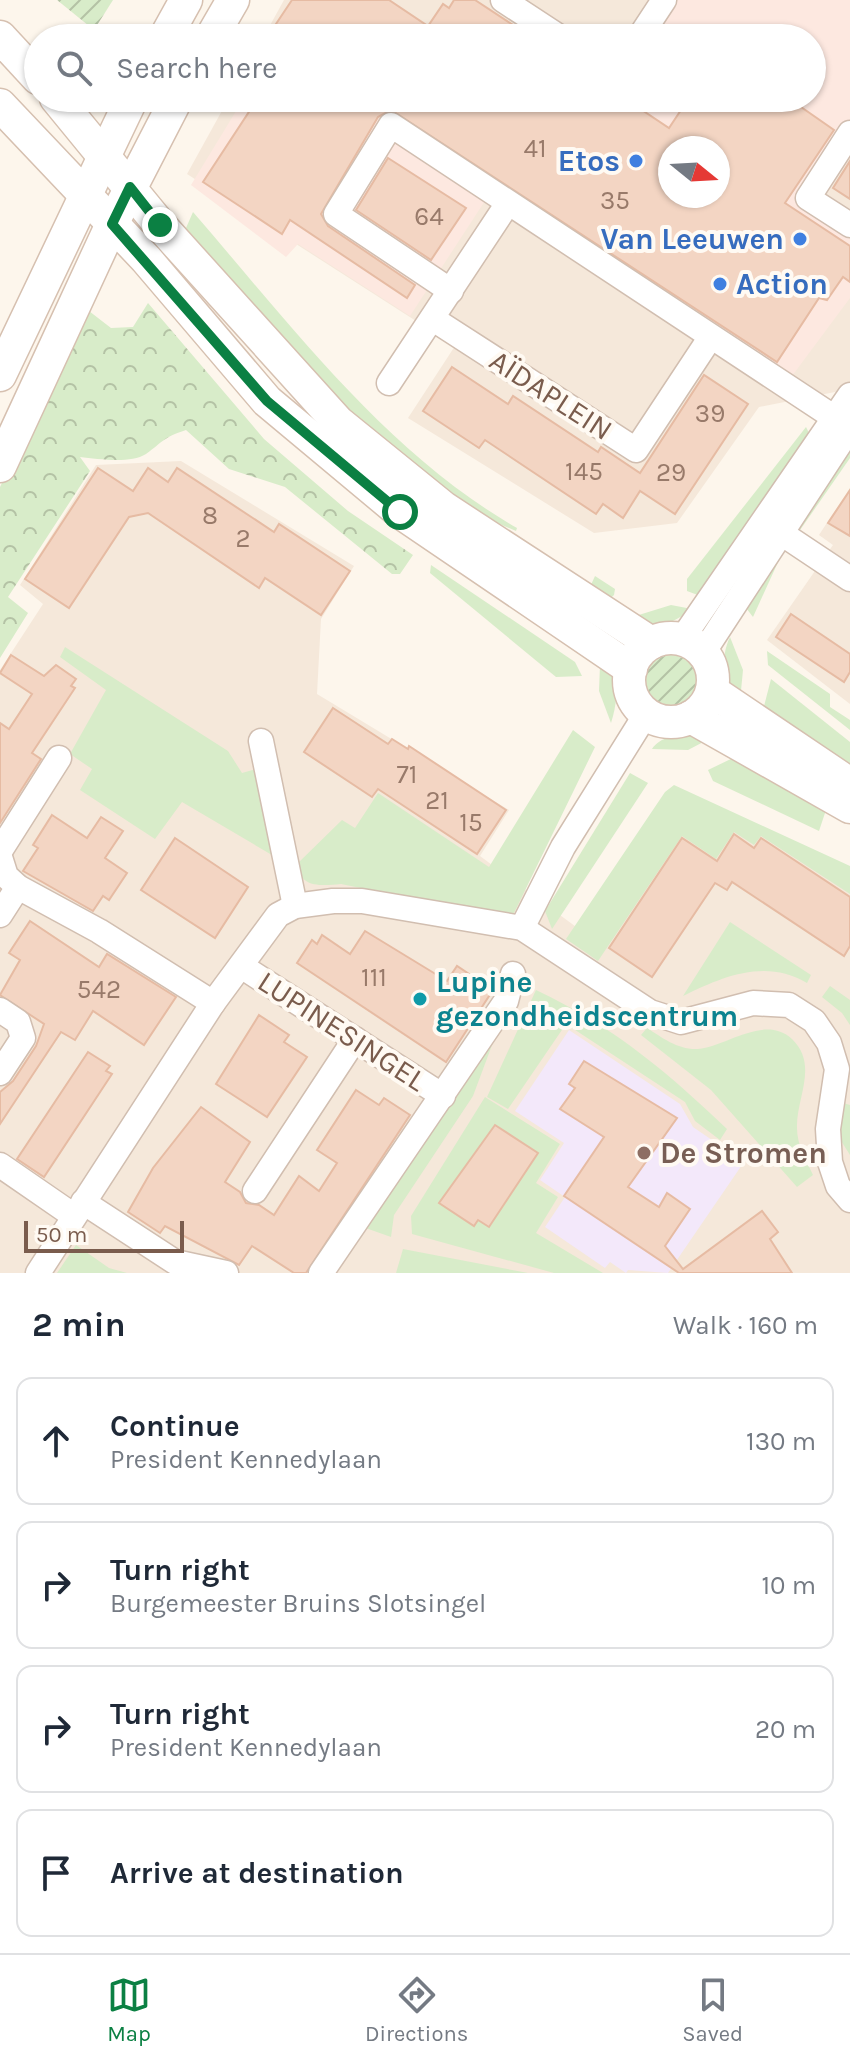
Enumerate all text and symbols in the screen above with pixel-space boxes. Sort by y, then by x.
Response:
search box [24,24,826,112]
icon: search [52,46,96,90]
text: Search here [116,50,277,86]
house number: 41 [523,133,547,164]
north arrow [658,136,730,208]
place label: Etos [558,143,620,179]
marker: Etos [627,152,645,170]
house number: 35 [600,185,630,216]
house number: 64 [414,201,444,232]
route end [142,207,178,243]
place label: Van Leeuwen [601,221,784,257]
marker: Van Leeuwen [791,230,809,248]
place label: Action [736,266,828,302]
marker: Action [711,275,729,293]
street label: AÏDAPLEIN [483,342,619,448]
house number: 39 [695,398,725,429]
house number: 145 [565,456,603,487]
house number: 29 [656,457,686,488]
route start [382,494,418,530]
house number: 8 [202,500,218,531]
house number: 2 [235,523,251,554]
house number: 71 [397,759,417,790]
house number: 21 [425,785,449,816]
house number: 15 [459,807,483,838]
house number: 111 [361,962,387,993]
street label: LUPINESINGEL [251,963,433,1099]
place label: Lupine gezondheidscentrum [436,964,738,1034]
house number: 542 [77,974,121,1005]
marker: Lupine gezondheidscentrum [411,990,429,1008]
place label: De Stromen [660,1135,827,1171]
marker: De Stromen [635,1144,653,1162]
scale bar [24,1217,184,1253]
text: 50 m [36,1222,87,1248]
text: 2 min [32,1305,126,1345]
text: Walk · 160 m [673,1310,818,1341]
text: Continue [110,1408,240,1444]
icon: ahead [34,1419,78,1463]
text: 130 m [746,1426,816,1457]
text: President Kennedylaan [110,1444,382,1475]
text: Turn right [110,1552,250,1588]
icon: right [34,1563,78,1607]
text: 10 m [761,1570,816,1601]
text: Burgemeester Bruins Slotsingel [110,1588,486,1619]
text: Turn right [110,1696,250,1732]
icon: right [34,1707,78,1751]
text: 20 m [755,1714,816,1745]
text: President Kennedylaan [110,1732,382,1763]
icon: arrive [34,1851,78,1895]
text: Arrive at destination [110,1855,404,1891]
tab: Map [107,1973,151,2047]
tab: Directions [365,1973,468,2047]
tab: Saved [682,1973,743,2047]

